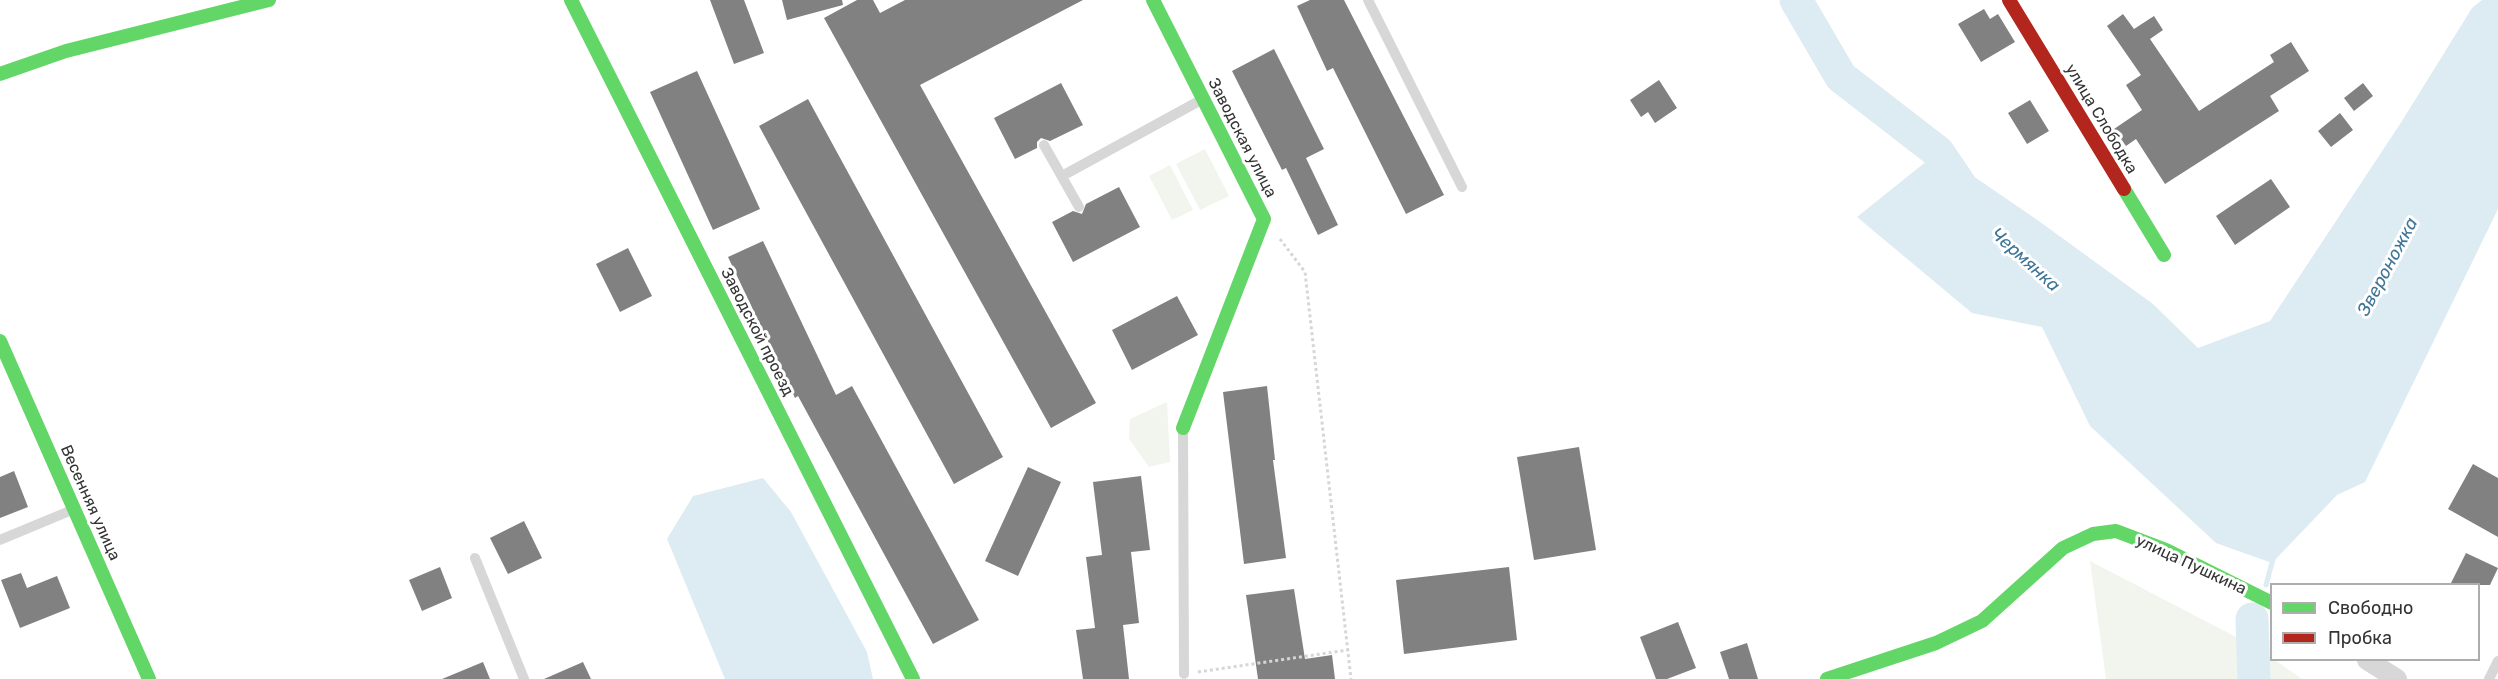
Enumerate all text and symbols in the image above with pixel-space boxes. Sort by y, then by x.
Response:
street label: улица Слободка [2061,61,2141,177]
street label: Заводская улица [1204,75,1280,201]
water label: Звероножка [2353,214,2423,320]
water label: Чермянка [1986,223,2064,297]
street label: Заводской проезд [716,265,798,399]
street label: Весенняя улица [56,442,124,564]
street label: улица Пушкина [2133,531,2249,599]
legend [2270,583,2480,661]
text: Свободно [2328,597,2413,619]
text: Пробка [2328,627,2392,649]

